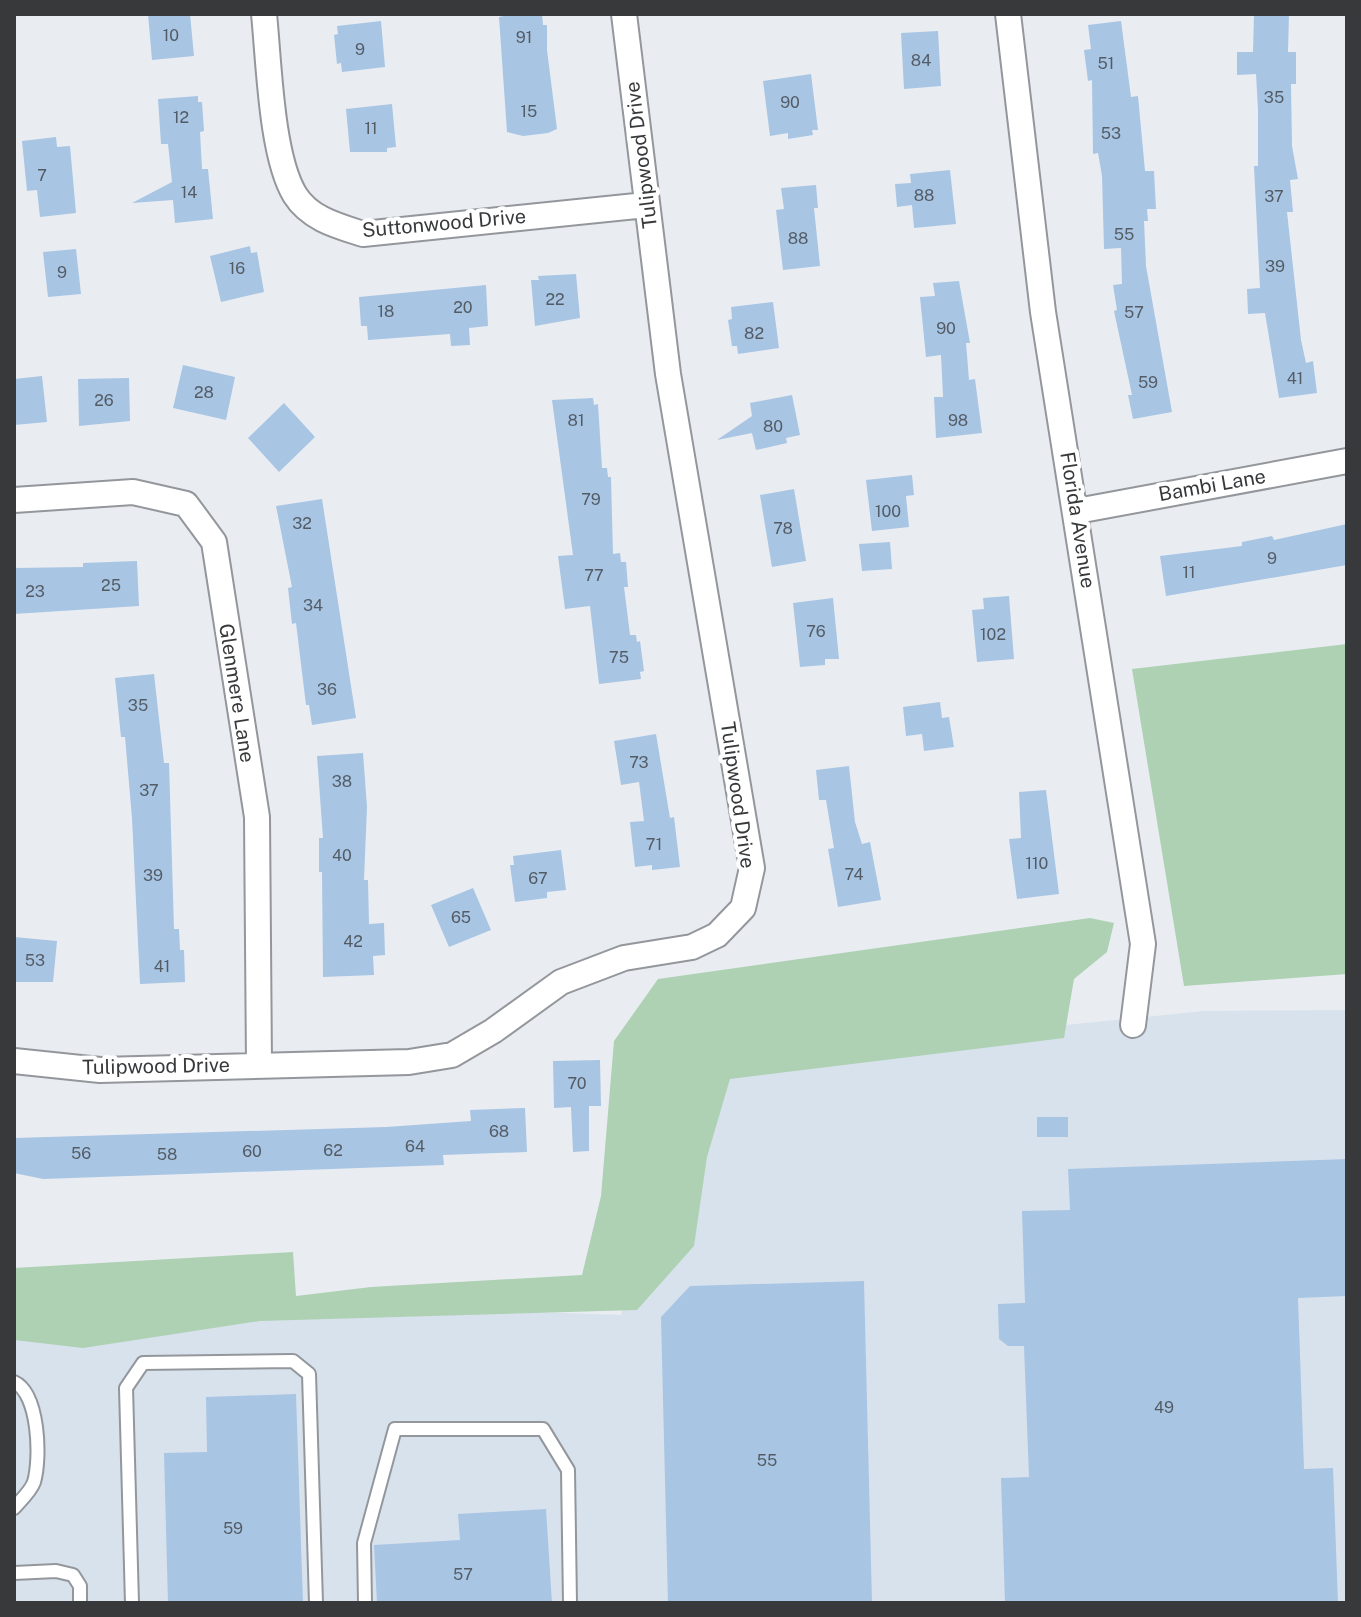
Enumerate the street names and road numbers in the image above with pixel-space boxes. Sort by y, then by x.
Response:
street label: Tulipwood Drive [620,80,662,230]
street label: Suttonwood Drive [361,204,527,242]
street label: Florida Avenue [1055,450,1101,590]
street label: Bambi Lane [1156,464,1268,506]
street label: Glenmere Lane [214,622,260,764]
street label: Tulipwood Drive [716,720,760,870]
street label: Tulipwood Drive [82,1053,230,1079]

